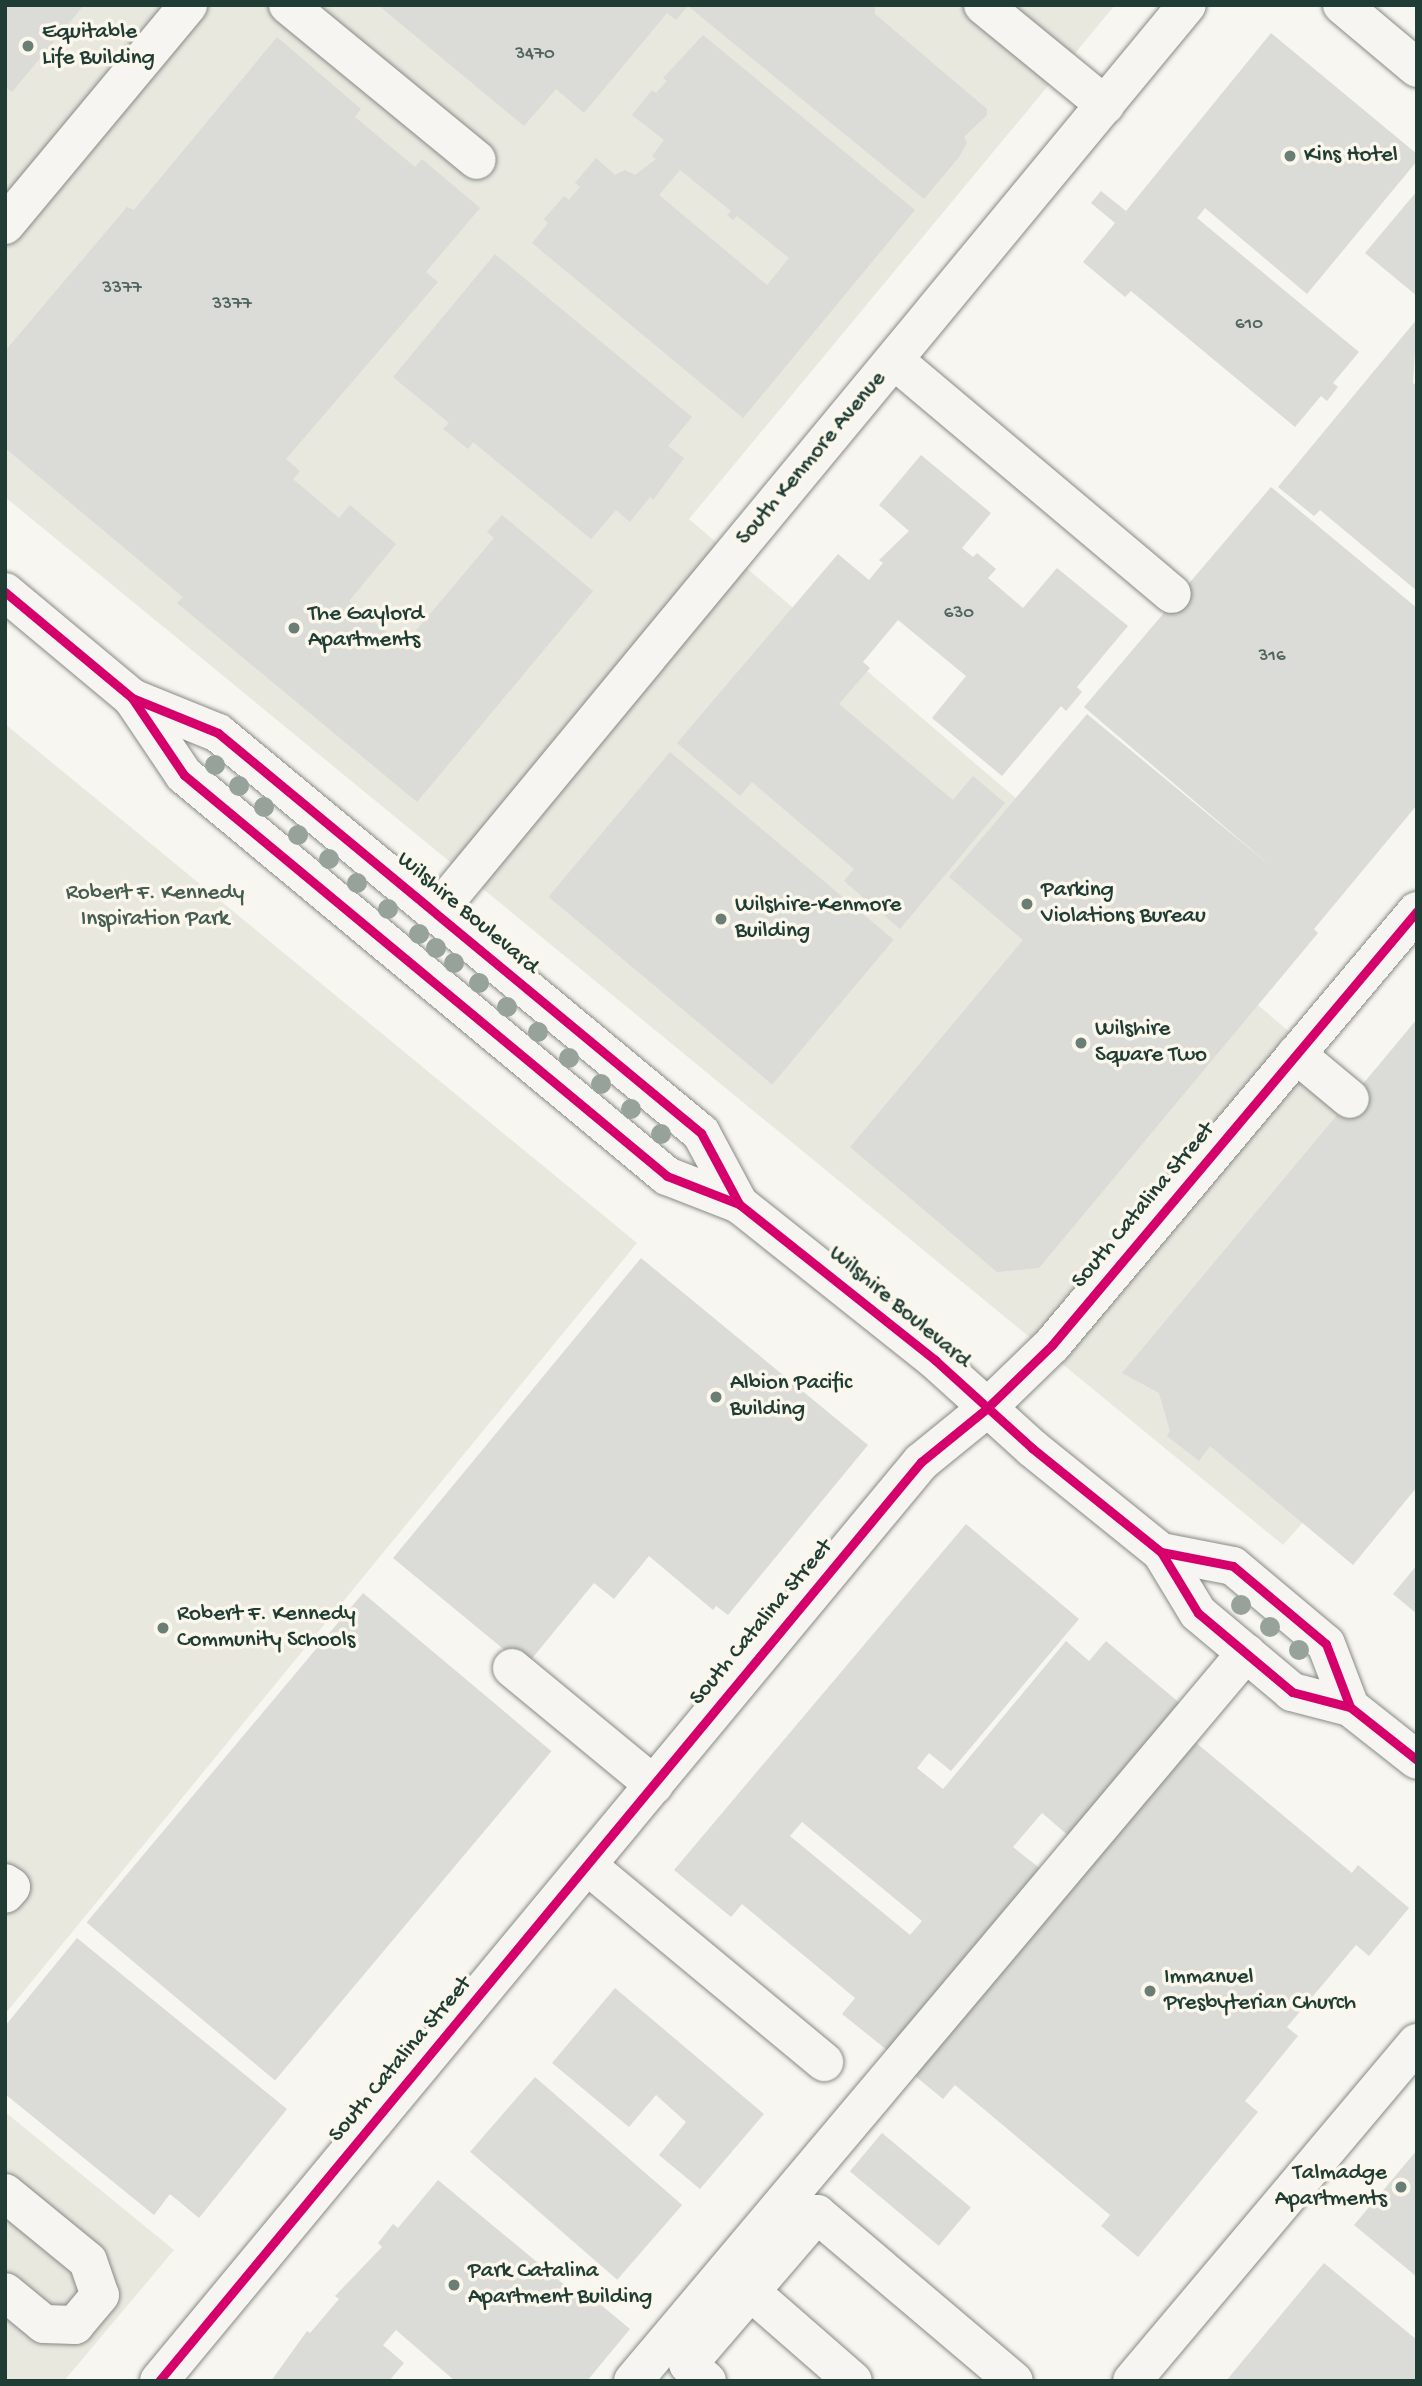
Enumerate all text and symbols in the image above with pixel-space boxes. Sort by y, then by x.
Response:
place label: Equitable Life Building [42,19,155,73]
marker: Equitable Life Building [20,38,36,54]
house number: 3470 [515,44,555,66]
place label: Kins Hotel [1304,142,1398,170]
marker: Kins Hotel [1282,148,1298,164]
house number: 3377 [102,278,142,300]
house number: 3377 [212,294,252,316]
house number: 610 [1235,314,1263,336]
street label: South Kenmore Avenue [731,366,893,552]
place label: The Gaylord Apartments [308,601,424,655]
house number: 630 [944,603,974,625]
marker: The Gaylord Apartments [286,620,302,636]
house number: 316 [1258,646,1286,668]
street label: Wilshire Boulevard [390,847,544,981]
place label: Parking Violations Bureau [1041,877,1206,931]
park label: Robert F. Kennedy Inspiration Park [66,880,244,934]
place label: Wilshire-Kenmore Building [735,892,901,946]
marker: Parking Violations Bureau [1019,896,1035,912]
marker: Wilshire-Kenmore Building [713,911,729,927]
place label: Wilshire Square Two [1095,1016,1207,1070]
marker: Wilshire Square Two [1073,1035,1089,1051]
street label: South Catalina Street [1066,1117,1222,1295]
street label: Wilshire Boulevard [822,1241,976,1375]
place label: Albion Pacific Building [730,1370,852,1424]
marker: Albion Pacific Building [708,1389,724,1405]
street label: South Catalina Street [684,1534,840,1712]
place label: Robert F. Kennedy Community Schools [177,1601,355,1655]
marker: Robert F. Kennedy Community Schools [155,1620,171,1636]
place label: Immanuel Presbyterian Church [1164,1964,1356,2018]
street label: South Catalina Street [323,1971,479,2149]
marker: Immanuel Presbyterian Church [1142,1983,1158,1999]
place label: Talmadge Apartments [1275,2160,1387,2214]
marker: Talmadge Apartments [1393,2179,1409,2195]
place label: Park Catalina Apartment Building [468,2258,652,2312]
marker: Park Catalina Apartment Building [446,2277,462,2293]

